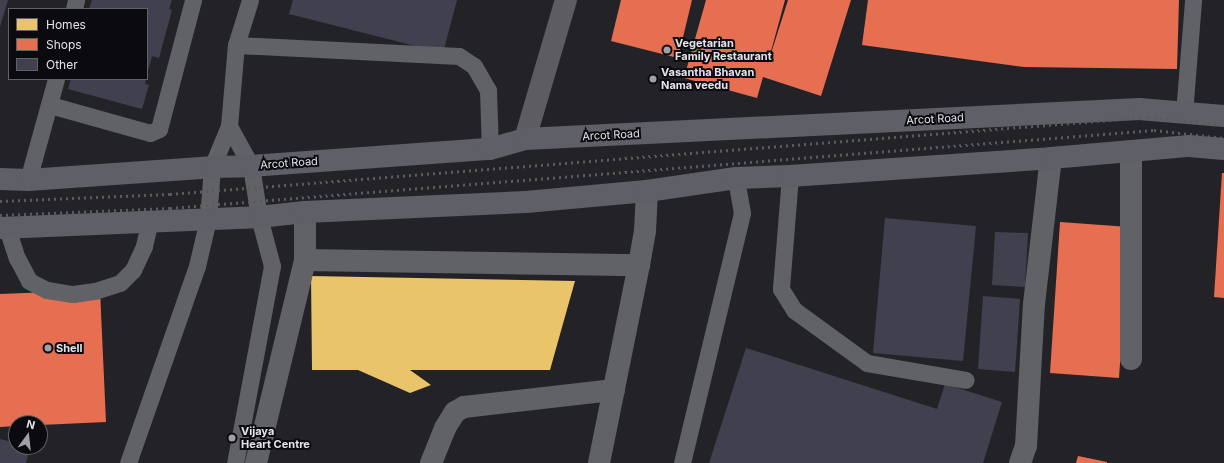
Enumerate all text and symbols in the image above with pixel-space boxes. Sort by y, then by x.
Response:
legend [8,8,148,80]
text: Homes [46,17,86,32]
text: Shops [46,37,82,52]
place label: Vegetarian Family Restaurant [675,37,772,63]
marker: Vegetarian Family Restaurant [662,45,672,55]
text: Other [46,57,78,72]
place label: Vasantha Bhavan Nama veedu [661,66,754,92]
marker: Vasantha Bhavan Nama veedu [648,74,658,84]
street label: Arcot Road [906,111,964,127]
street label: Arcot Road [582,127,640,143]
street label: Arcot Road [260,154,318,172]
place label: Shell [56,341,83,355]
marker: Shell [43,343,53,353]
north arrow [8,415,48,455]
text: N [25,417,37,432]
place label: Vijaya Heart Centre [241,425,310,451]
marker: Vijaya Heart Centre [226,432,238,444]

